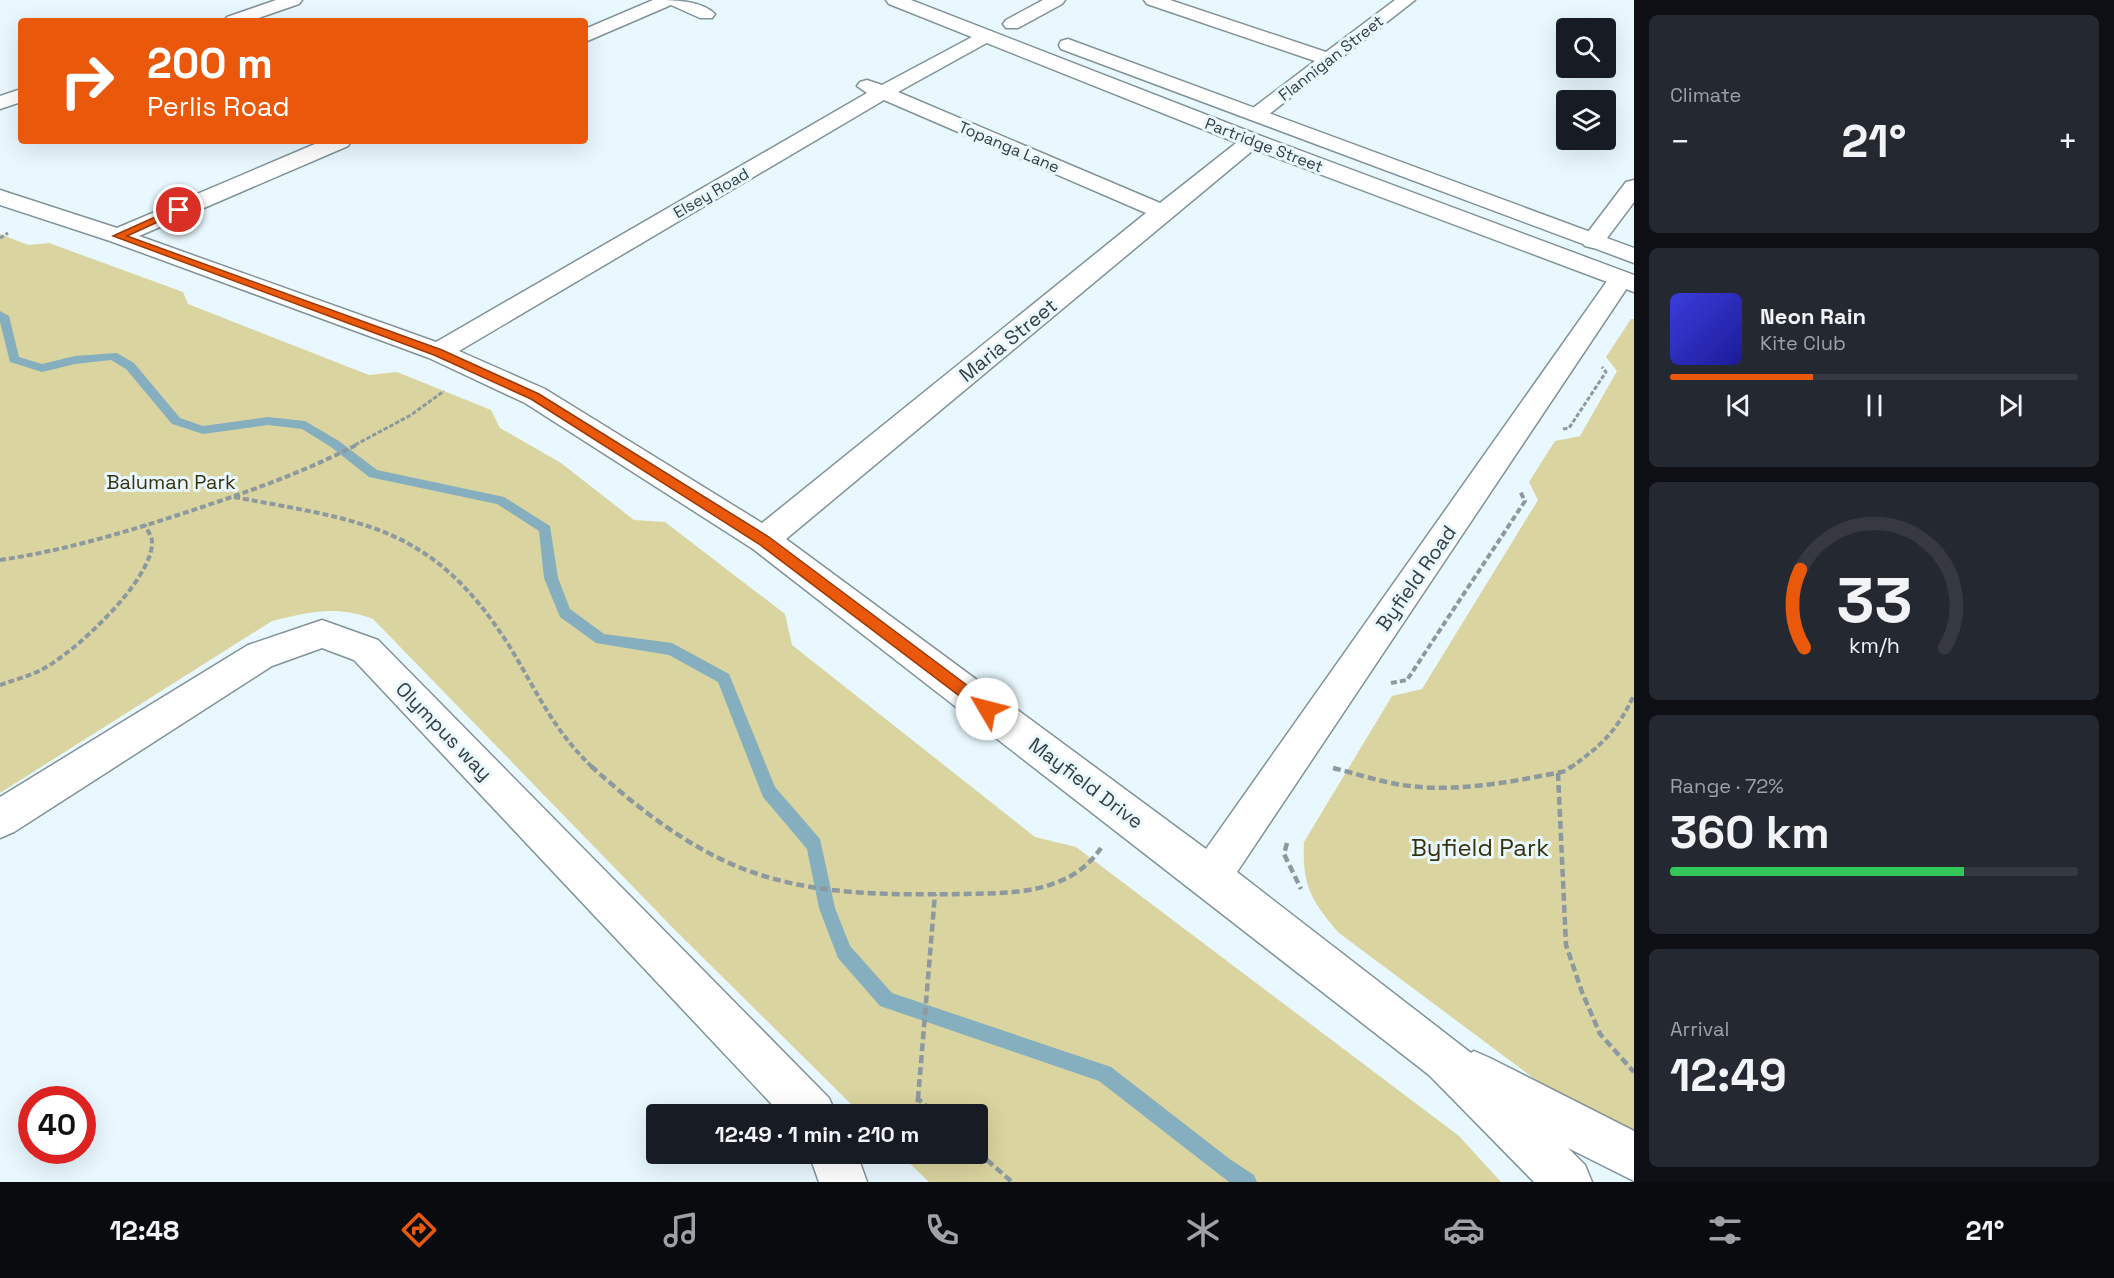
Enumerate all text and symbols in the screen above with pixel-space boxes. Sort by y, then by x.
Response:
street label: Flannigan Street [1274,10,1388,106]
map controls [1556,18,1616,150]
button: search [1556,18,1616,78]
text: 200 m [147,37,273,90]
icon: right [48,42,126,120]
text: Climate [1670,82,1741,108]
text: Perlis Road [147,89,290,124]
button: layers [1556,90,1616,150]
street label: Partridge Street [1202,113,1326,177]
text: 21° [1842,113,1906,170]
street label: Topanga Lane [955,116,1063,178]
text: − [1670,121,1690,163]
text: + [2058,121,2078,163]
street label: Elsey Road [669,163,753,223]
pin [153,184,204,235]
icon: arrive [162,193,195,226]
street label: Maria Street [954,292,1062,388]
text: Neon Rain [1760,302,1866,330]
text: Kite Club [1760,330,1846,356]
icon: previous [1722,389,1755,422]
icon: pause [1858,389,1891,422]
icon: next [1994,389,2027,422]
park label: Baluman Park [106,469,236,495]
street label: Byfield Road [1370,520,1462,636]
text: 33 [1836,561,1912,640]
text: km/h [1848,632,1900,659]
street label: Olympus way [390,676,498,786]
position arrow [955,677,1019,741]
street label: Mayfield Drive [1024,731,1148,835]
text: Range · 72% [1670,773,1784,799]
text: 360 km [1670,804,1830,861]
park label: Byfield Park [1411,832,1549,863]
text: Arrival [1670,1016,1729,1042]
text: 12:49 [1670,1047,1787,1104]
speed limit sign: 40 [18,1086,96,1164]
text: 12:49 · 1 min · 210 m [715,1120,919,1148]
icon: directions [398,1209,440,1251]
icon: music [660,1209,702,1251]
icon: phone [921,1209,963,1251]
icon: climate [1182,1209,1224,1251]
icon: car [1443,1209,1485,1251]
icon: filters [1704,1209,1746,1251]
text: 12:48 [110,1213,179,1248]
text: 21° [1965,1213,2004,1248]

